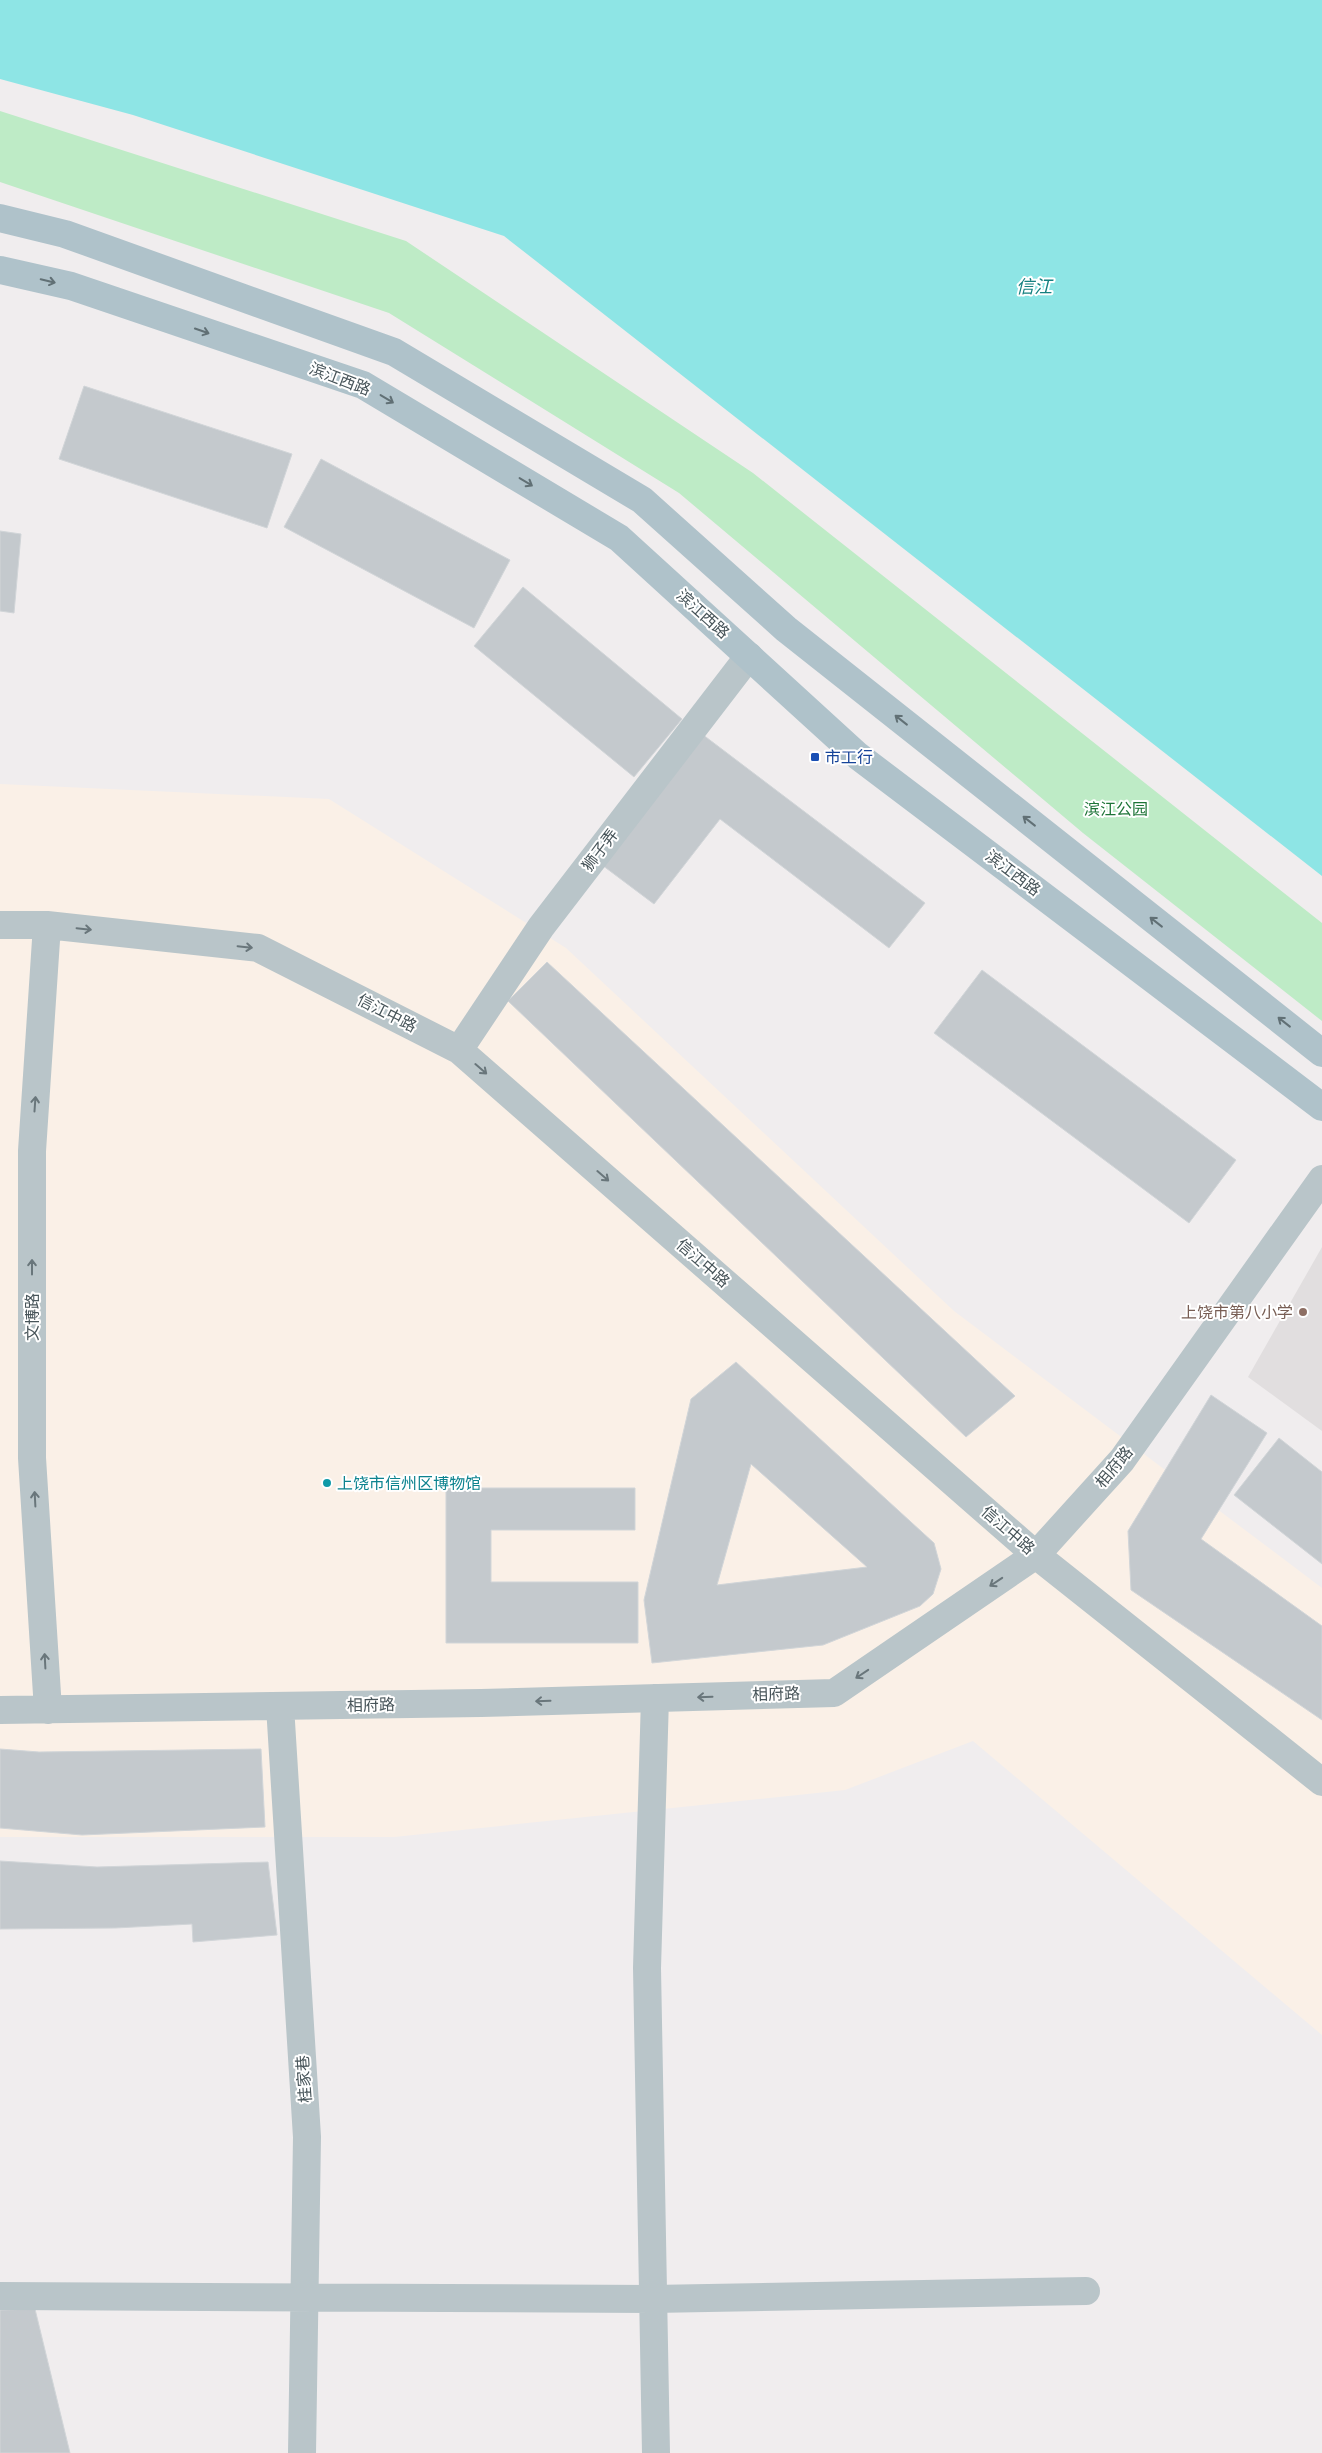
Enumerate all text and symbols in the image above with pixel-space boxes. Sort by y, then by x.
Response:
water label: 信江 [1016,276,1054,298]
one-way arrow [39,277,55,286]
one-way arrow [194,326,210,336]
street label: 滨江西路 [307,359,373,399]
one-way arrow [379,395,393,405]
one-way arrow [519,478,533,488]
street label: 滨江西路 [673,586,733,642]
one-way arrow [895,715,908,726]
place label: 市工行 [825,748,873,767]
marker: 市工行 [809,751,821,763]
park label: 滨江公园 [1084,800,1148,819]
one-way arrow [1023,815,1036,826]
street label: 狮子弄 [578,825,622,875]
street label: 滨江西路 [982,846,1044,900]
one-way arrow [1150,916,1163,927]
one-way arrow [75,924,91,934]
one-way arrow [237,942,253,952]
street label: 信江中路 [354,990,420,1036]
one-way arrow [1278,1017,1291,1028]
one-way arrow [474,1063,487,1074]
one-way arrow [31,1096,40,1112]
one-way arrow [597,1170,610,1182]
street label: 信江中路 [673,1235,733,1291]
one-way arrow [27,1259,37,1275]
street label: 文博路 [23,1293,42,1341]
place label: 上饶市第八小学 [1181,1303,1293,1322]
marker: 上饶市第八小学 [1297,1306,1309,1318]
street label: 相府路 [1091,1443,1137,1491]
place label: 上饶市信州区博物馆 [337,1474,481,1493]
marker: 上饶市信州区博物馆 [321,1477,333,1489]
one-way arrow [30,1491,39,1507]
street label: 信江中路 [978,1502,1038,1558]
one-way arrow [989,1577,1003,1587]
one-way arrow [40,1654,49,1670]
one-way arrow [855,1669,869,1679]
street label: 相府路 [752,1684,800,1704]
one-way arrow [697,1692,713,1701]
street label: 相府路 [347,1695,395,1715]
one-way arrow [535,1696,551,1706]
street label: 桂家巷 [293,2054,315,2104]

